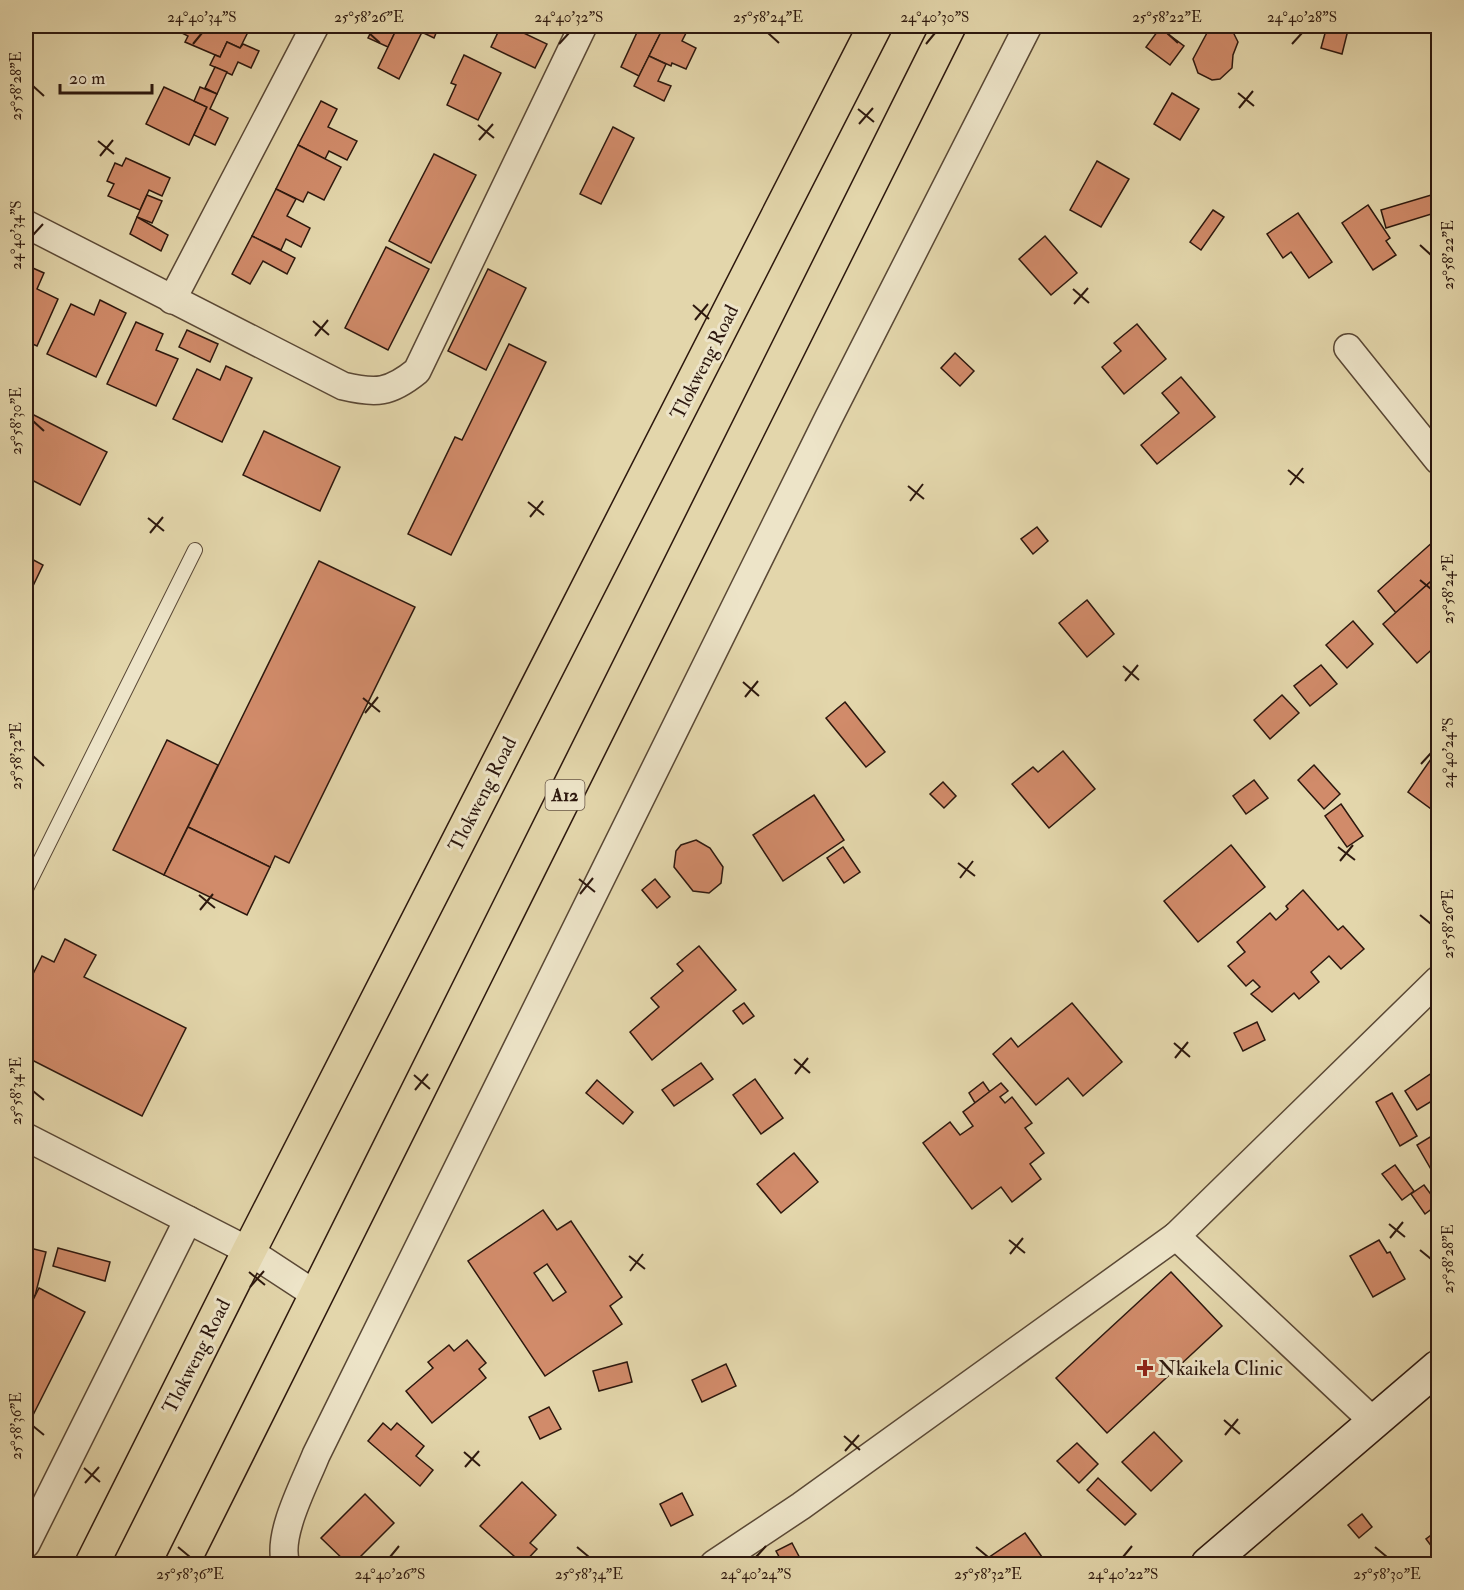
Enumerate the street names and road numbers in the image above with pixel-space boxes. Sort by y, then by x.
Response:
street label: Tlokweng Road [665,300,744,424]
street label: Tlokweng Road [443,732,522,856]
road number: A12 [546,780,584,810]
street label: Tlokweng Road [157,1294,236,1418]

